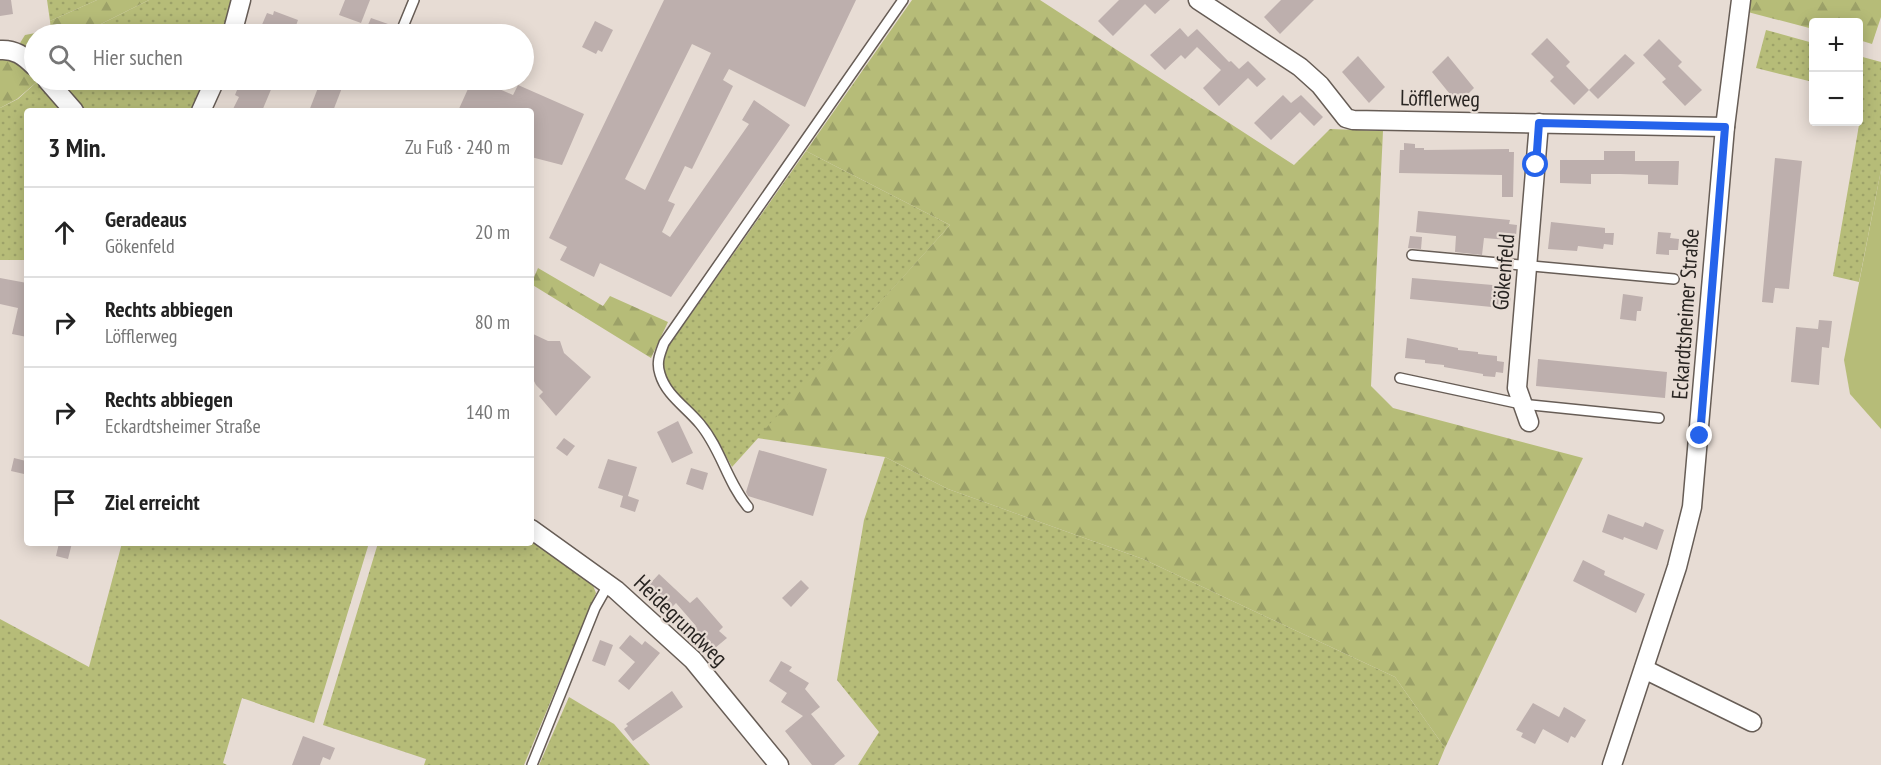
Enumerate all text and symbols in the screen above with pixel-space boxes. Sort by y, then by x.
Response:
map controls [1809,18,1863,126]
button: + [1809,18,1863,72]
search box [24,24,534,90]
icon: search [45,41,78,74]
text: Hier suchen [93,43,183,71]
button: − [1809,72,1863,126]
street label: Löfflerweg [1400,83,1480,113]
text: 3 Min. [48,131,106,164]
text: Zu Fuß · 240 m [405,134,510,160]
route start [1522,151,1548,177]
text: Geradeaus [105,205,187,233]
icon: ahead [48,216,81,249]
text: 20 m [475,219,510,245]
street label: Eckardtsheimer Straße [1665,228,1705,400]
text: Gökenfeld [105,233,175,259]
street label: Gökenfeld [1486,233,1520,311]
text: Rechts abbiegen [105,295,233,323]
icon: right [48,306,81,339]
text: 80 m [475,309,510,335]
text: Löfflerweg [105,323,177,349]
text: Rechts abbiegen [105,385,233,413]
icon: right [48,396,81,429]
text: 140 m [466,399,510,425]
text: Eckardtsheimer Straße [105,413,261,439]
route end [1686,422,1712,448]
icon: arrive [48,486,81,519]
text: Ziel erreicht [105,488,200,516]
street label: Heidegrundweg [628,568,734,672]

